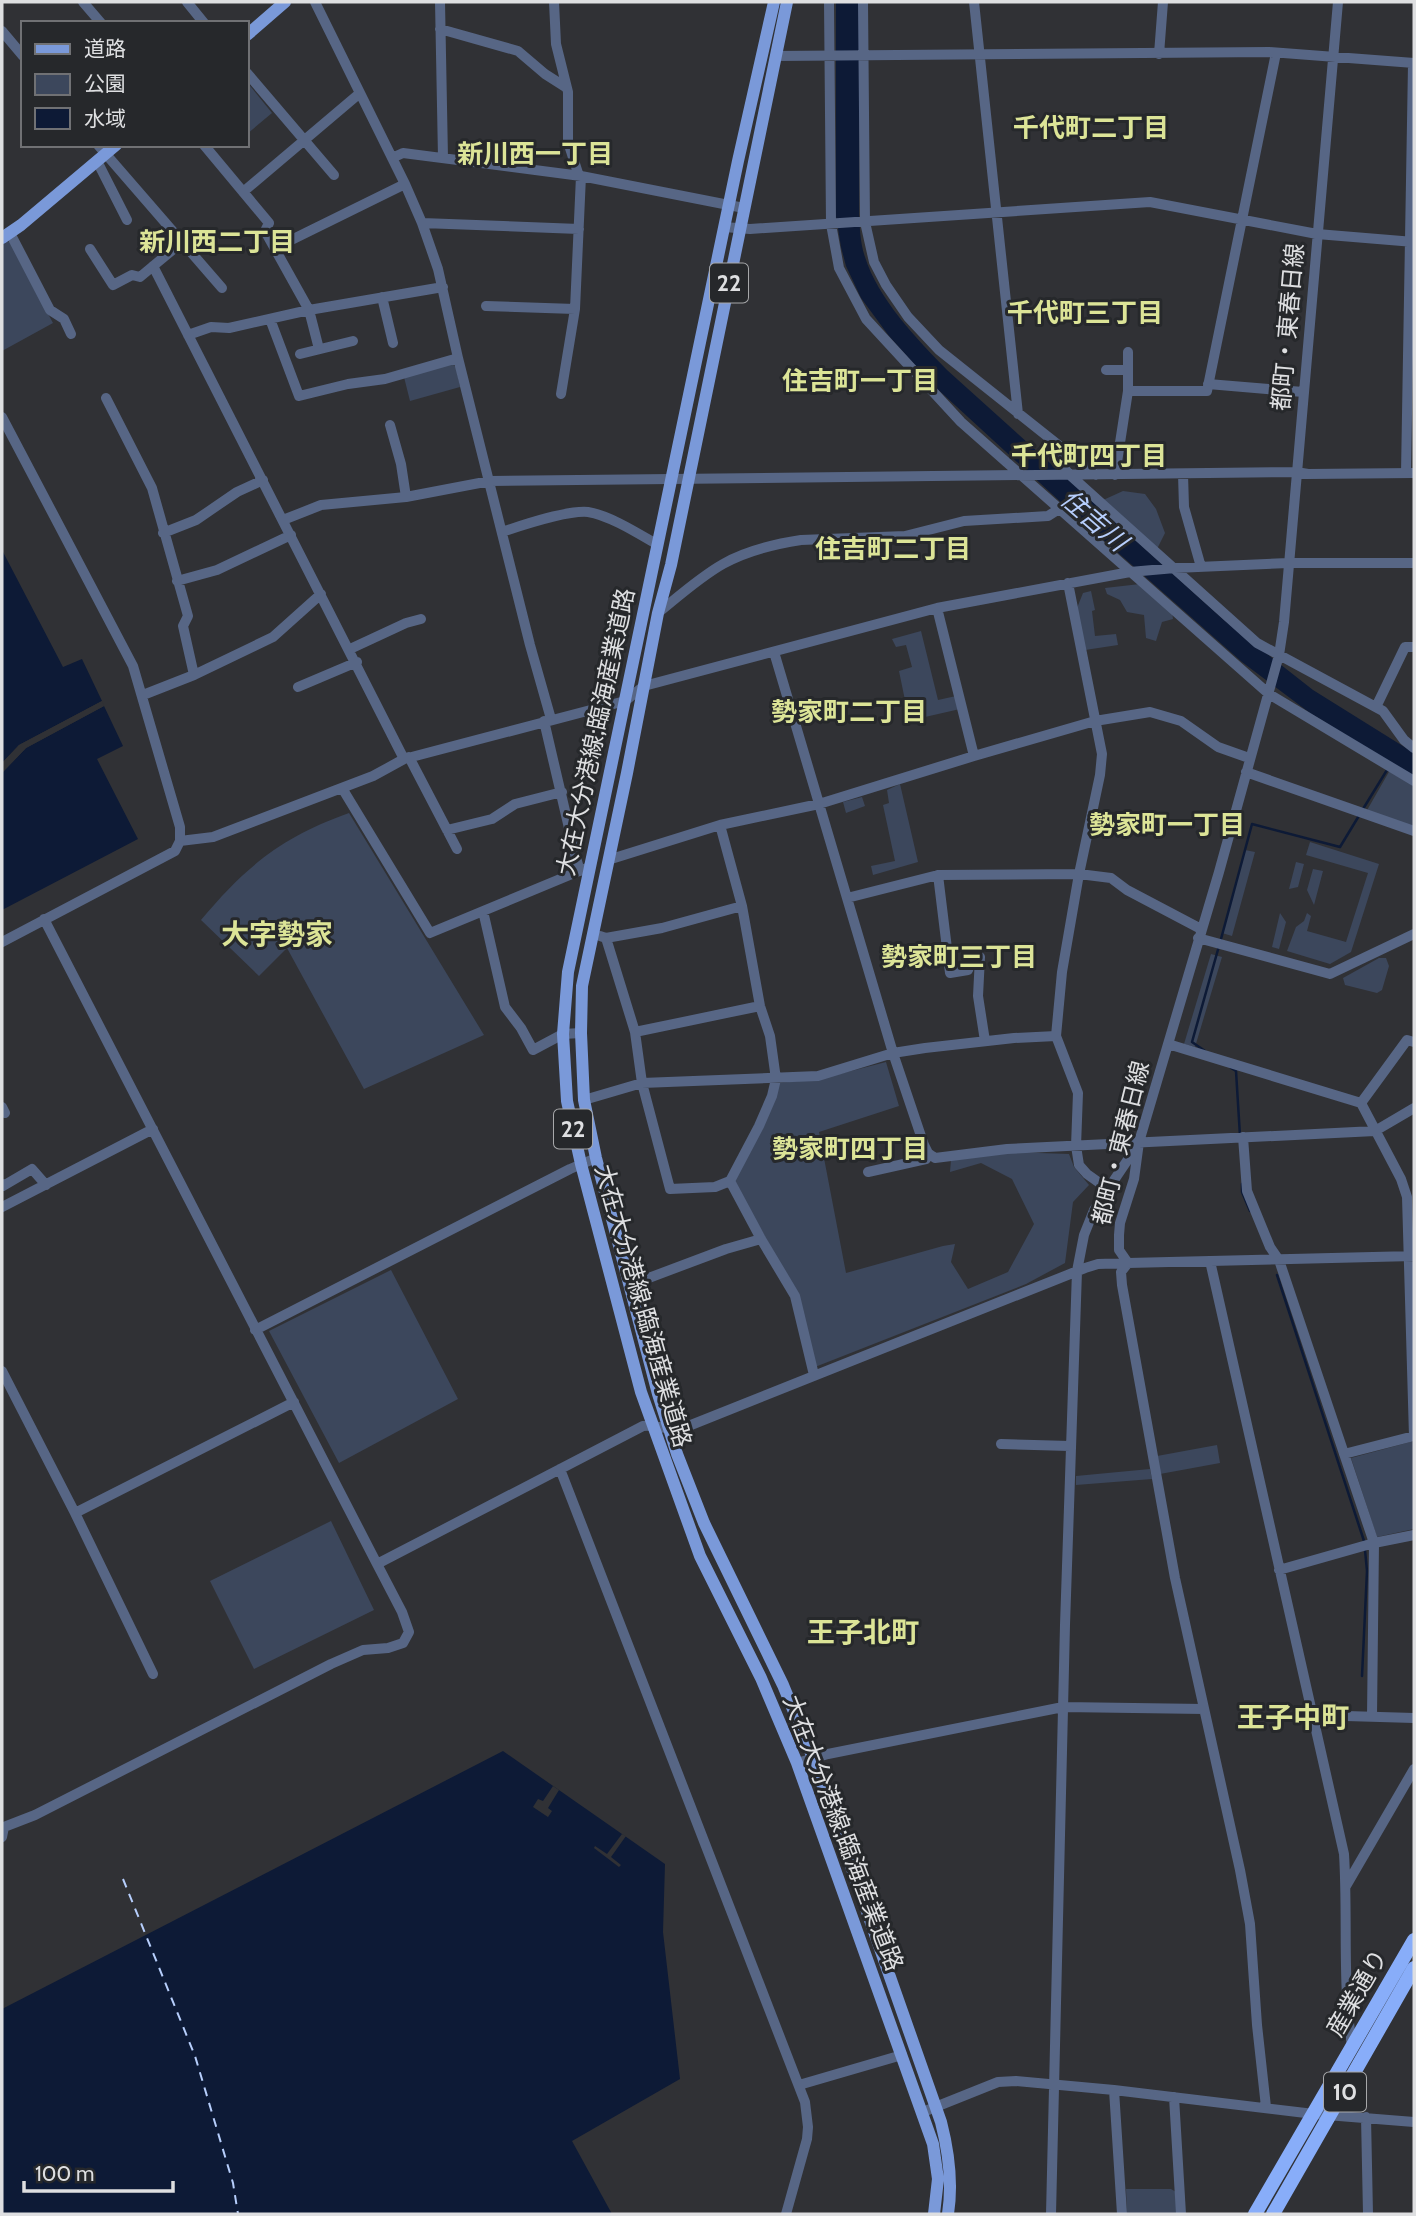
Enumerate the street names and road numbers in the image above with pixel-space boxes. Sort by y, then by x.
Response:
street label: 都町・東春日線 [1266,242,1309,412]
road number: 22 [710,264,748,302]
street label: 大在大分港線;臨海産業道路 [551,585,640,878]
street label: 都町・東春日線 [1086,1058,1155,1228]
road number: 22 [554,1110,592,1148]
street label: 大在大分港線;臨海産業道路 [589,1161,698,1451]
street label: 大在大分港線;臨海産業道路 [777,1691,910,1975]
street label: 産業通り [1320,1944,1393,2042]
road number: 10 [1324,2072,1366,2112]

